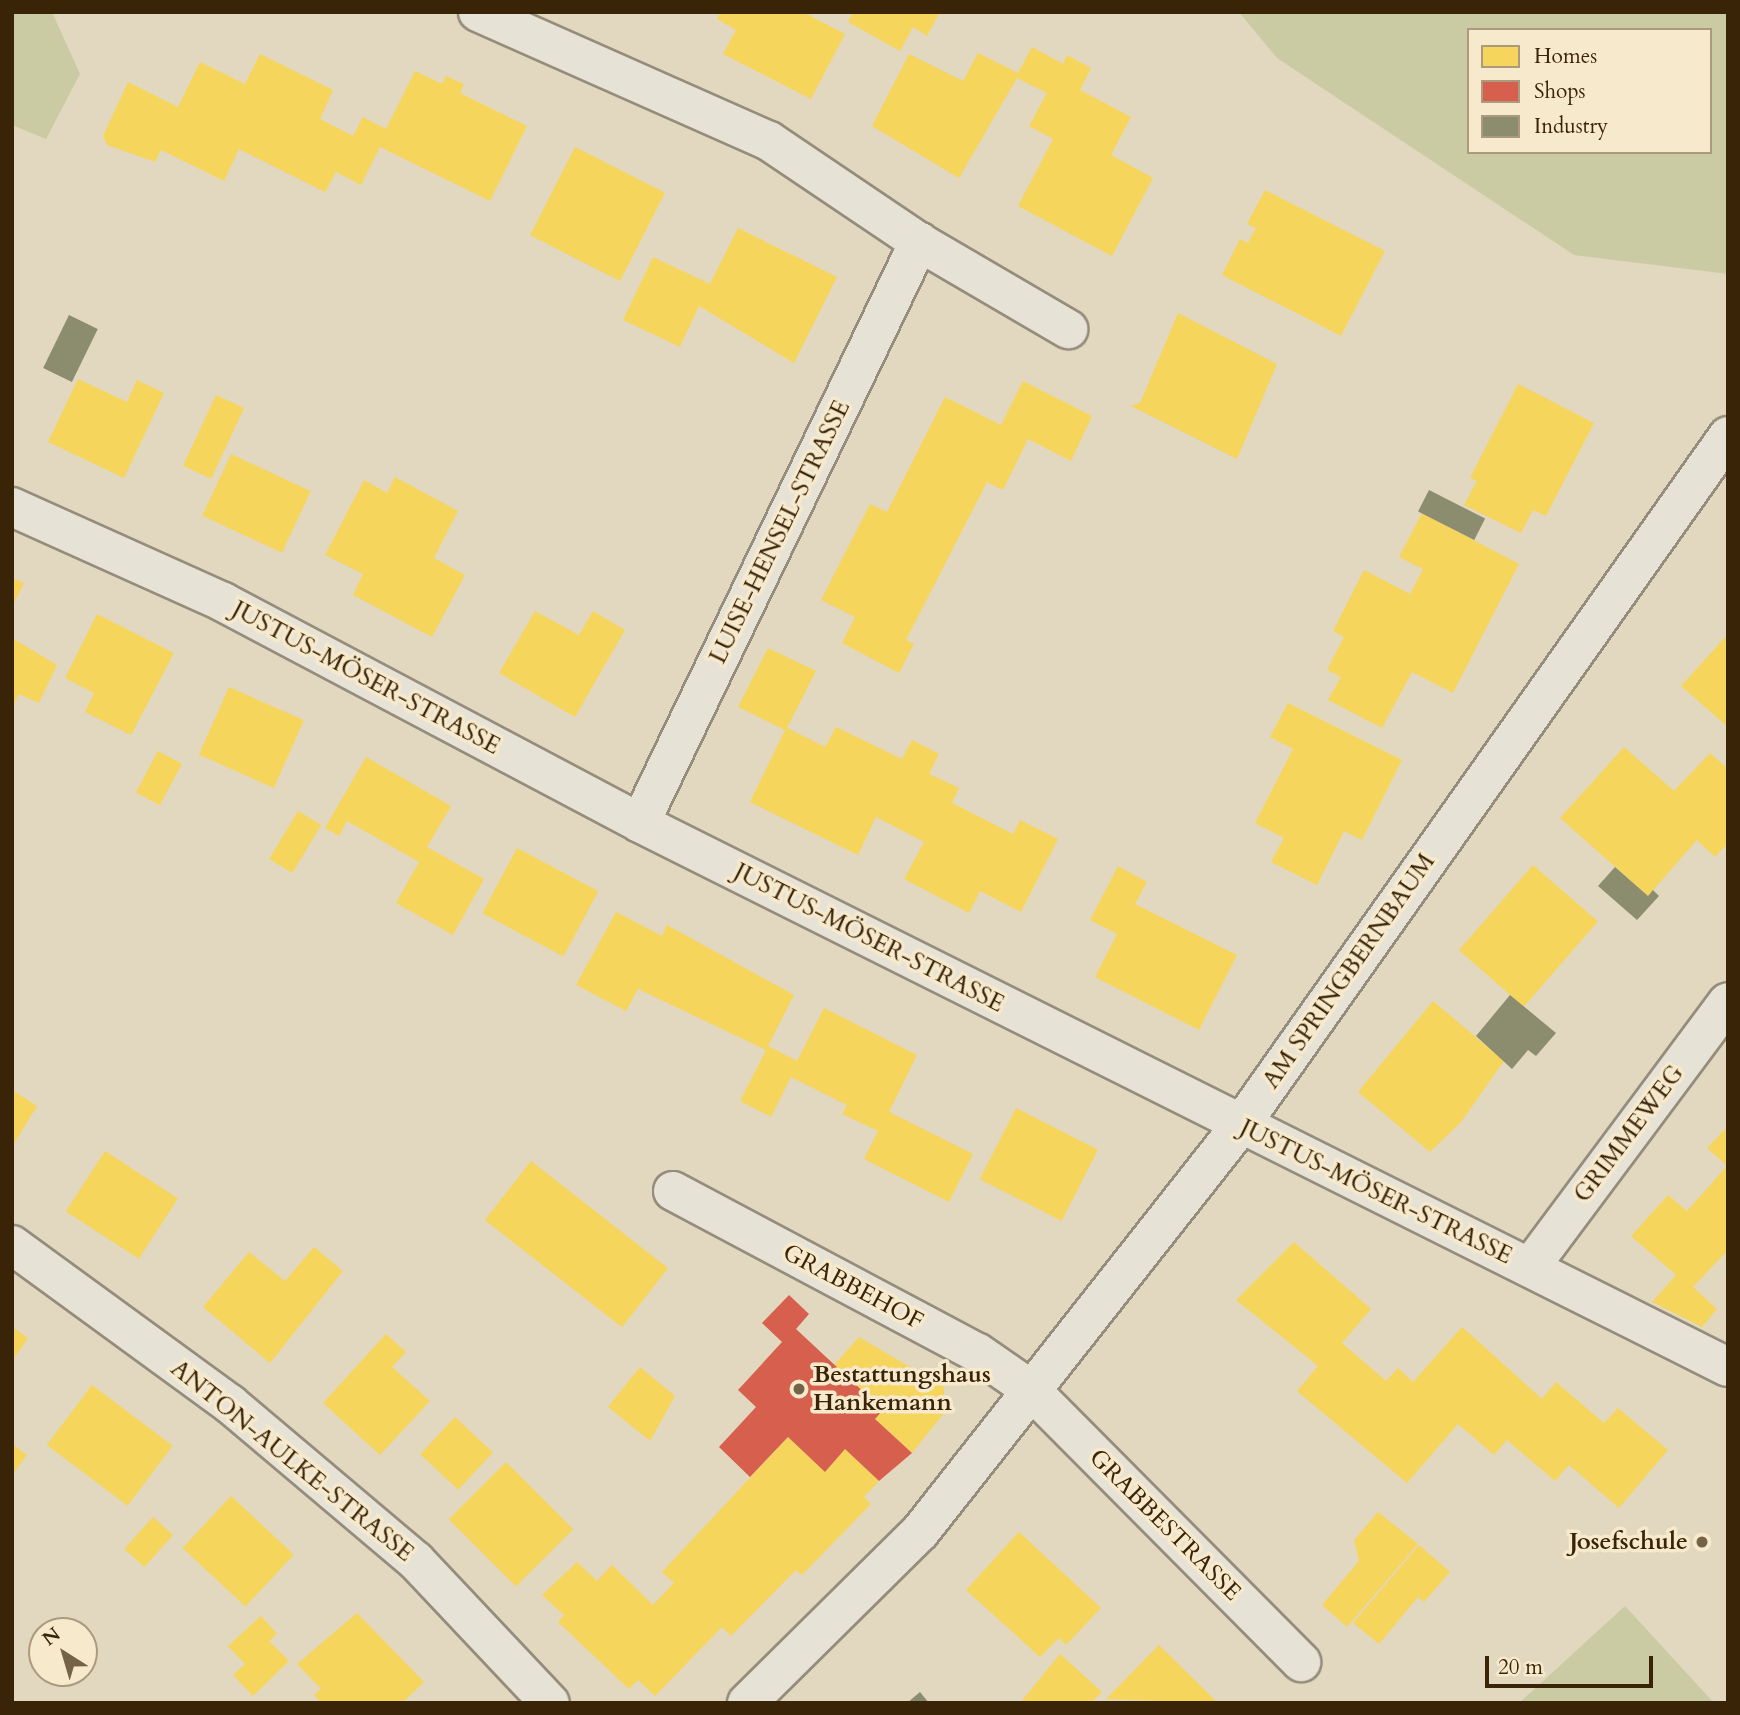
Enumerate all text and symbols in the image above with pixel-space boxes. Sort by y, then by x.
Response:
legend [1467,28,1712,154]
text: Homes [1534,42,1597,71]
text: Shops [1534,77,1586,106]
text: Industry [1534,112,1608,141]
street label: LUISE-HENSEL-STRASSE [704,396,856,668]
street label: JUSTUS-MÖSER-STRASSE [227,595,505,761]
street label: AM SPRINGBERNBAUM [1257,848,1441,1094]
street label: JUSTUS-MÖSER-STRASSE [729,857,1009,1019]
street label: GRIMMEWEG [1568,1060,1690,1208]
street label: JUSTUS-MÖSER-STRASSE [1235,1113,1517,1271]
street label: GRABBEHOF [778,1238,928,1336]
street label: ANTON-AULKE-STRASSE [165,1354,419,1568]
place label: Bestattungshaus Hankemann [813,1361,991,1417]
marker: Bestattungshaus Hankemann [791,1381,807,1397]
street label: GRABBESTRASSE [1083,1443,1247,1607]
place label: Josefschule [1569,1528,1688,1556]
marker: Josefschule [1694,1534,1710,1550]
north arrow [28,1617,98,1687]
text: N [37,1621,66,1652]
scale bar [1488,1642,1656,1686]
text: 20 m [1498,1653,1543,1682]

